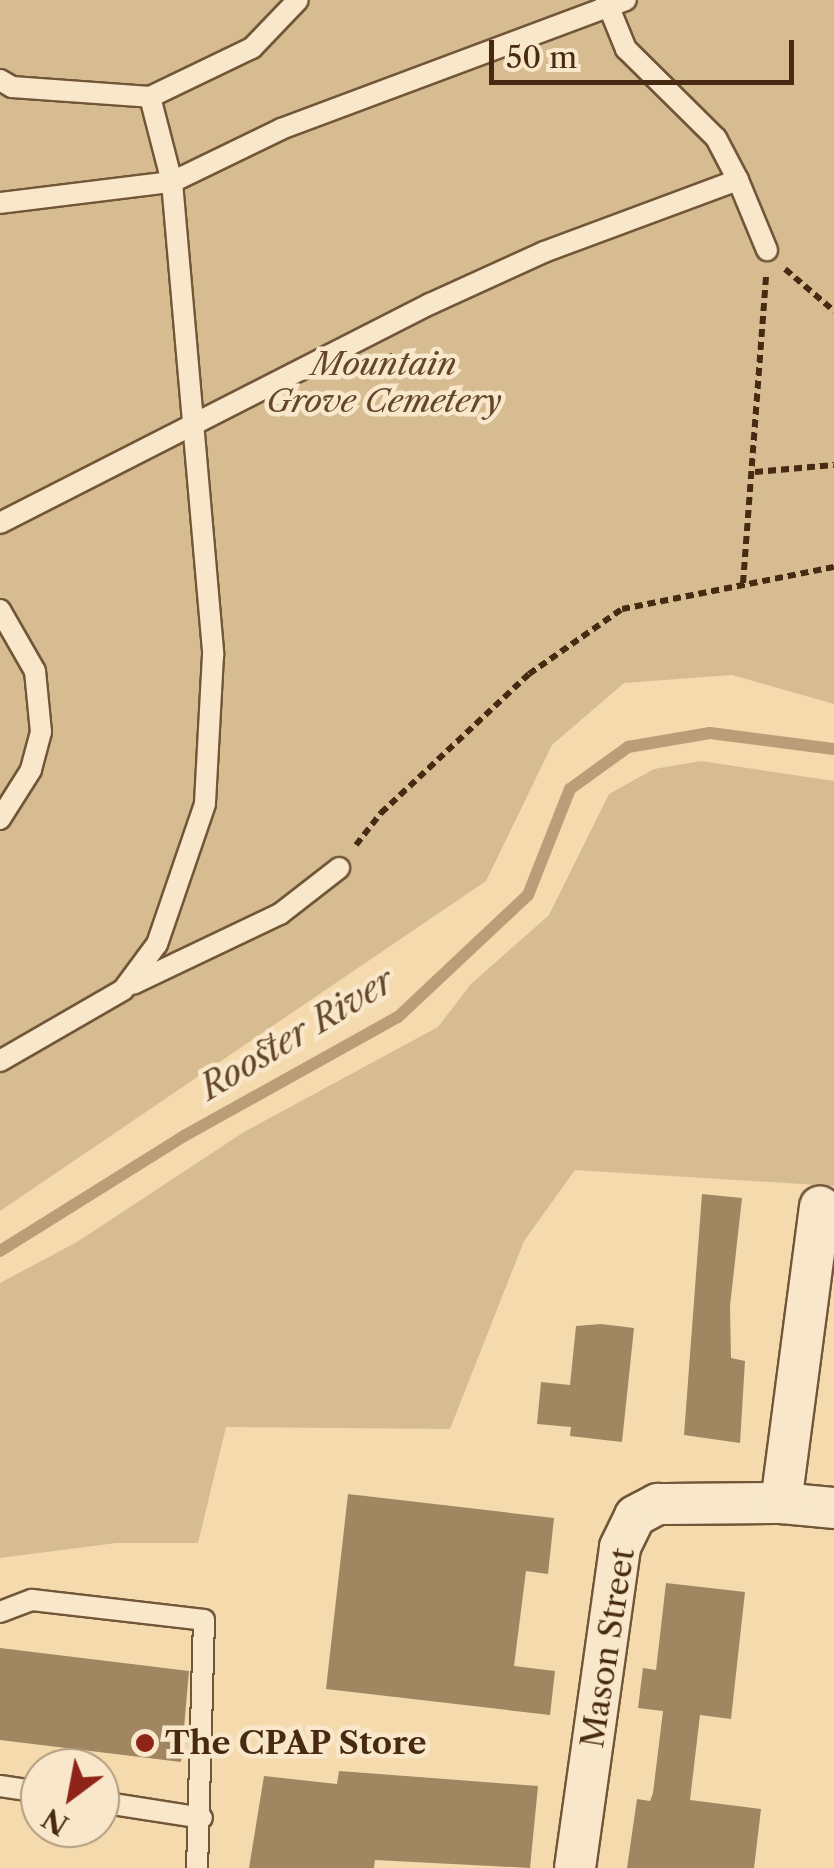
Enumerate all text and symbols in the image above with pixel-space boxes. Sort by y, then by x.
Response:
scale bar [494,20,799,82]
text: 50 m [506,39,577,76]
park label: Mountain Grove Cemetery [266,346,502,421]
water label: Rooster River [192,959,402,1109]
street label: Mason Street [573,1545,643,1751]
place label: The CPAP Store [165,1724,427,1762]
marker: The CPAP Store [134,1732,156,1754]
north arrow [20,1748,120,1848]
text: N [36,1801,74,1843]

